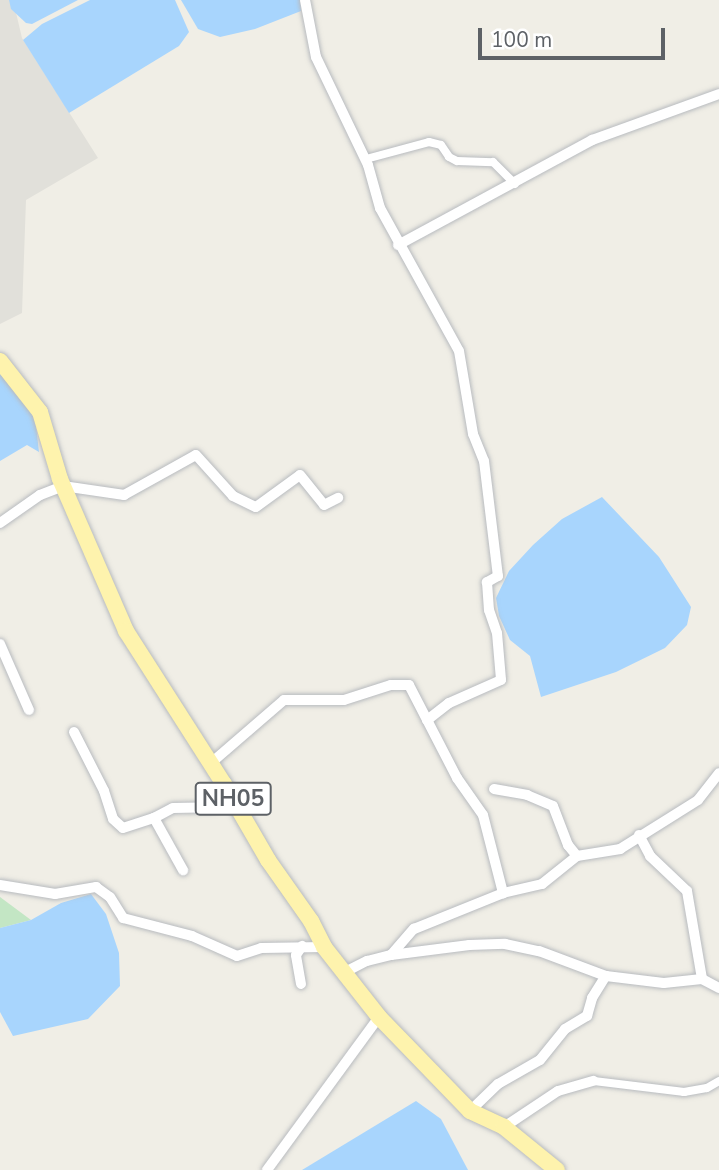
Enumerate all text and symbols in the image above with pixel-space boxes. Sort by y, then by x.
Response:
scale bar [481,14,668,58]
text: 100 m [491,26,552,54]
road number: NH05 [194,779,272,818]

